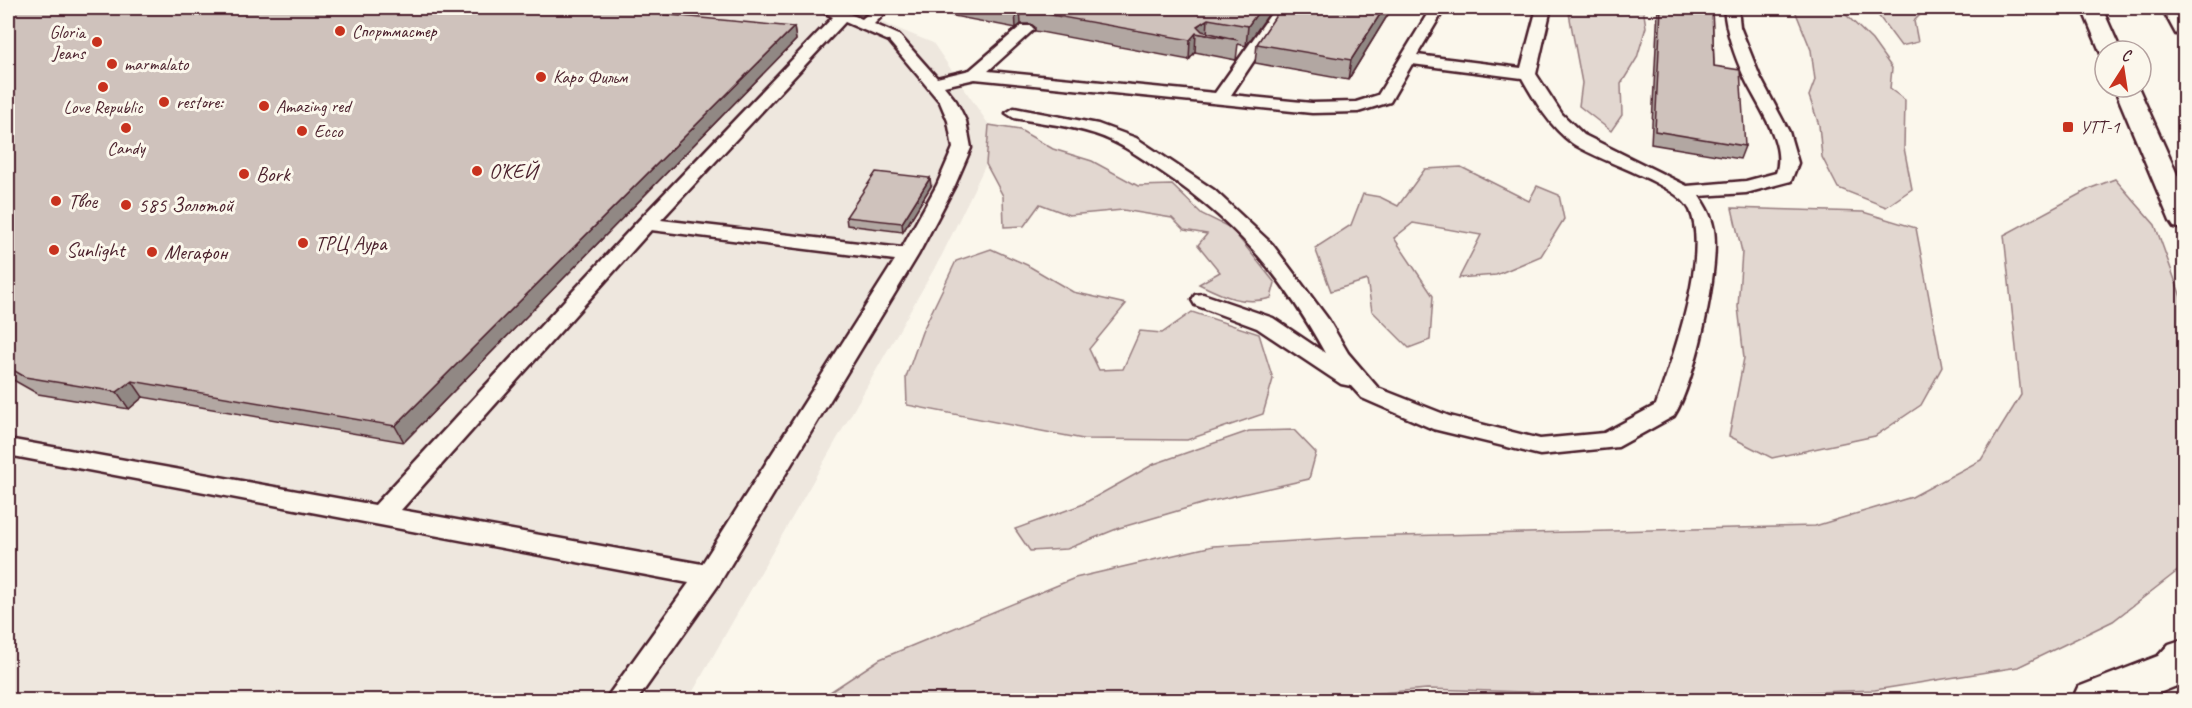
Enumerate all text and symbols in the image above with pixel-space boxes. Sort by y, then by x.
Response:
place label: Спортмастер [352,20,438,42]
place label: Gloria Jeans [49,21,87,64]
marker: Спортмастер [333,24,347,38]
marker: Gloria Jeans [90,35,104,49]
north arrow [2093,39,2153,99]
text: С [2120,45,2134,66]
place label: marmalato [124,53,190,75]
marker: marmalato [105,57,119,71]
place label: Каро Фильм [553,66,629,88]
marker: Каро Фильм [534,70,548,84]
marker: Love Republic [96,80,110,94]
place label: restore: [176,91,224,113]
marker: restore: [157,95,171,109]
place label: Amazing red [276,95,353,117]
place label: Love Republic [63,96,143,118]
marker: Amazing red [257,99,271,113]
place label: УТТ-1 [2080,116,2121,138]
place label: Ecco [314,120,344,142]
marker: УТТ-1 [2061,120,2075,134]
marker: Candy [119,121,133,135]
marker: Ecco [295,124,309,138]
place label: Candy [107,137,147,159]
place label: О’КЕЙ [489,158,541,184]
place label: Bork [256,161,291,187]
marker: О’КЕЙ [470,164,484,178]
marker: Bork [237,167,251,181]
place label: Твое [68,188,98,214]
place label: 585 Золотой [138,192,235,218]
marker: Твое [49,194,63,208]
marker: 585 Золотой [119,198,133,212]
place label: ТРЦ Аура [315,230,388,256]
marker: ТРЦ Аура [296,236,310,250]
place label: Sunlight [66,237,127,263]
place label: Мегафон [164,239,229,265]
marker: Sunlight [47,243,61,257]
marker: Мегафон [145,245,159,259]

